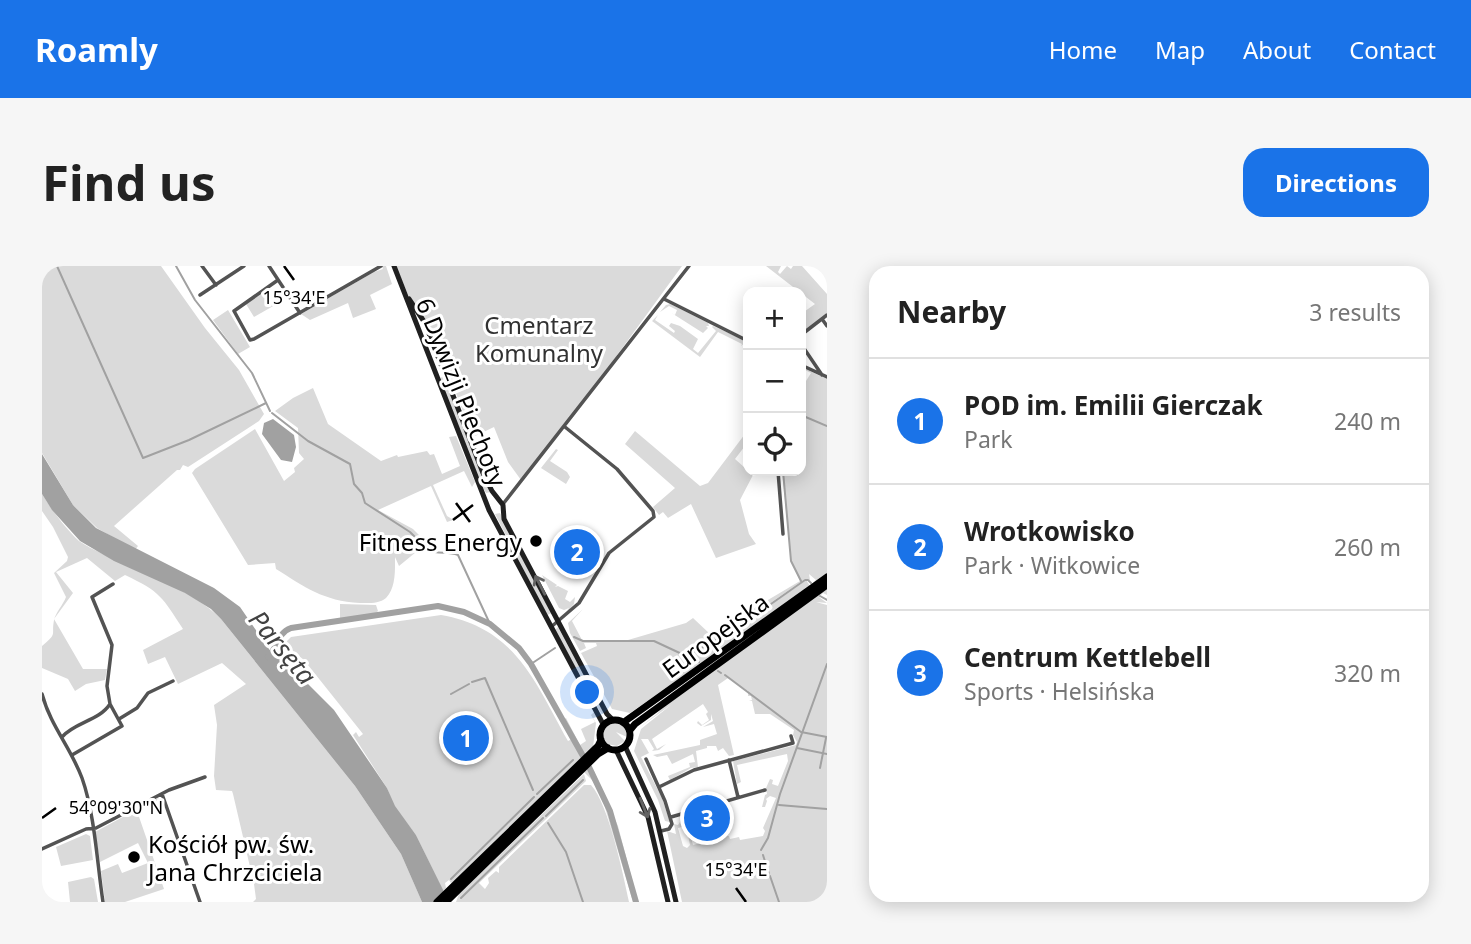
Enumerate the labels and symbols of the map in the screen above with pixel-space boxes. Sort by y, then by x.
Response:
text: 15°34'E [263,285,325,309]
street label: 6 Dywizji Piechoty [409,293,515,492]
park label: Cmentarz Komunalny [475,308,604,369]
place label: Fitness Energy [359,525,523,558]
pin: 2 [554,526,600,578]
marker: Fitness Energy [528,533,544,549]
one-way arrow [533,575,546,596]
street label: Europejska [655,585,775,685]
water label: Parsęta [241,602,325,692]
your location [570,675,604,709]
pin: 1 [443,712,489,764]
pin: 3 [684,792,730,844]
text: 54°09'30"N [69,795,163,819]
one-way arrow [638,797,651,818]
place label: Kościół pw. św. Jana Chrzciciela [146,827,322,888]
marker: Kościół pw. św. Jana Chrzciciela [126,849,142,865]
text: 15°34'E [705,857,767,881]

